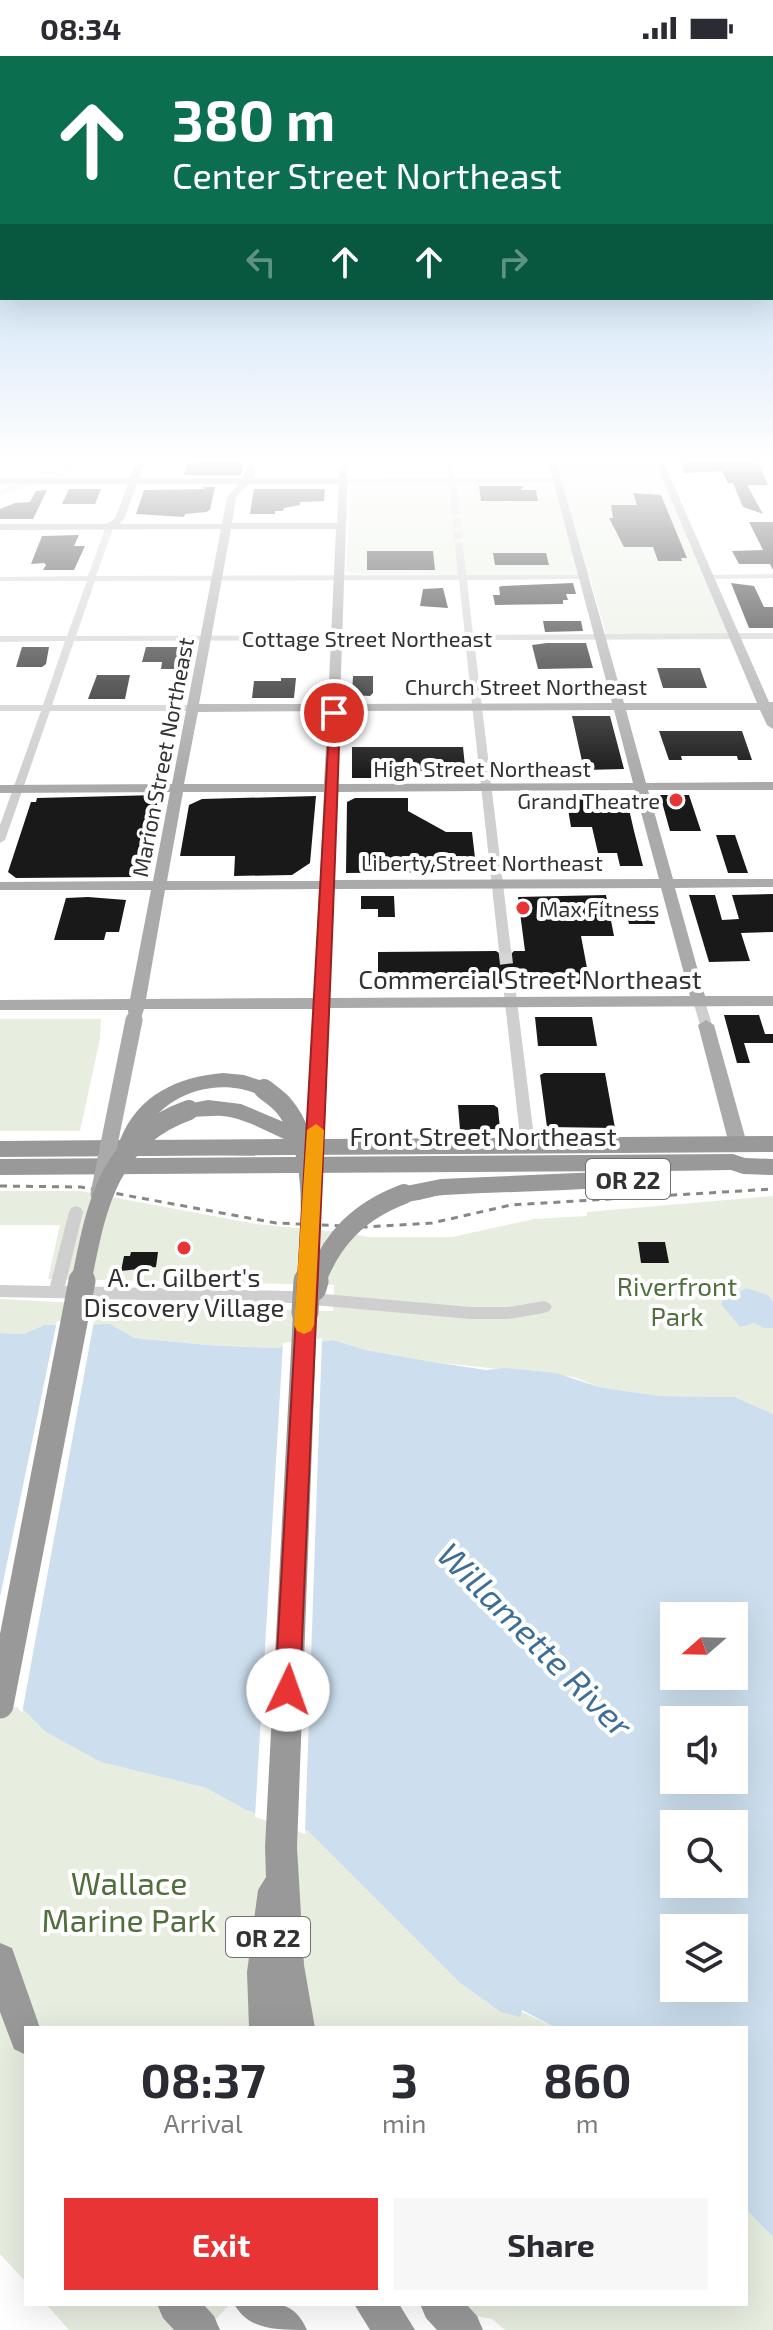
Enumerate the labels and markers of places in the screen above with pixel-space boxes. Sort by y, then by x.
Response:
pin [300,679,368,747]
place label: Grand Theatre [517,787,660,813]
marker: Grand Theatre [667,791,685,809]
place label: Max Fitness [539,895,660,921]
marker: Max Fitness [514,899,532,917]
marker: A. C. Gilbert's Discovery Village [175,1239,193,1257]
place label: A. C. Gilbert's Discovery Village [84,1261,284,1322]

